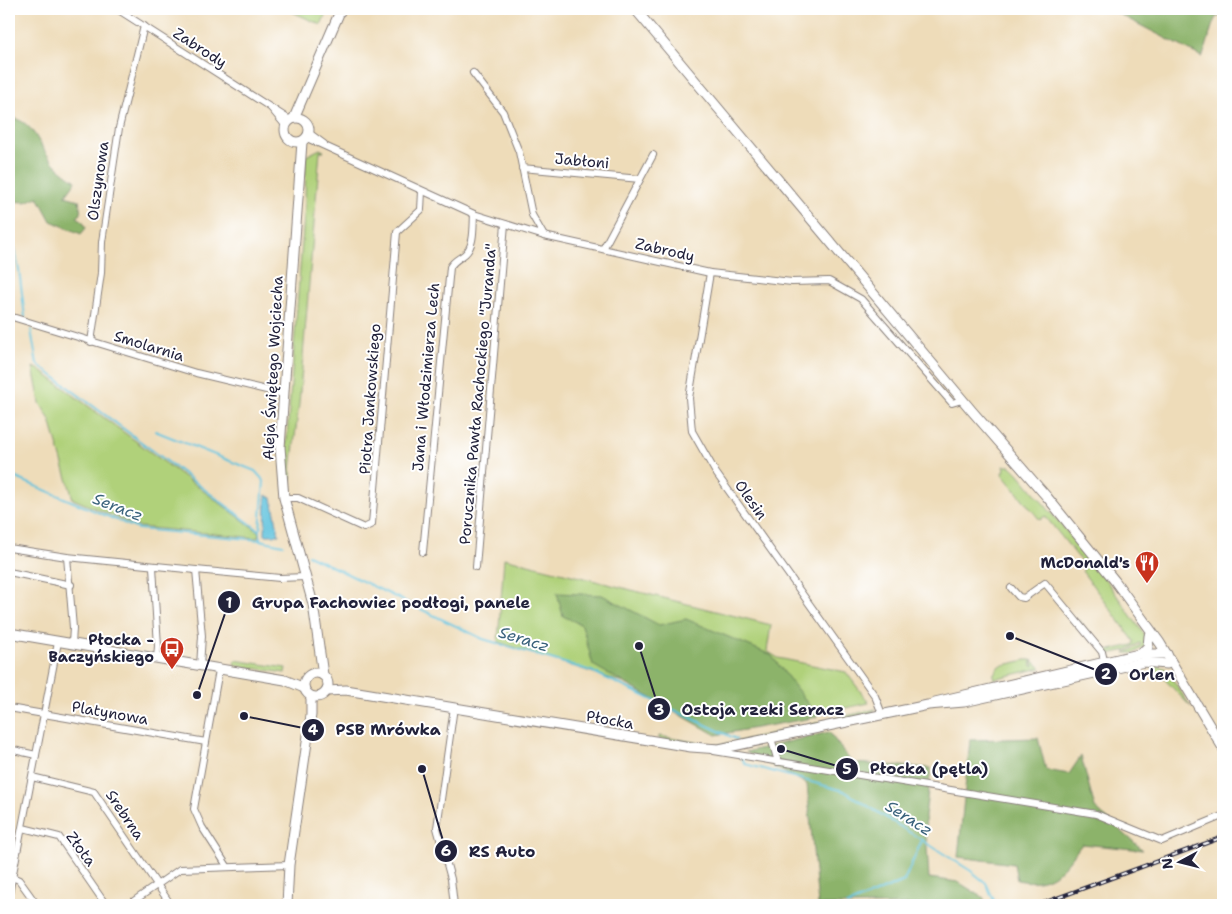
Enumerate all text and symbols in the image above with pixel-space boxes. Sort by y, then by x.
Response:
street label: Zabrody [169,23,231,73]
street label: Olszynowa [83,139,114,222]
street label: Jabłoni [554,149,610,173]
street label: Zabrody [633,233,697,267]
street label: Porucznika Pawła Rachockiego "Juranda" [455,243,501,545]
street label: Aleja Świętego Wojciecha [257,275,288,461]
street label: Jana i Włodzimierza Lech [408,282,444,472]
street label: Piotra Jankowskiego [355,323,385,475]
street label: Smolarnia [111,326,187,366]
street label: Olesin [730,476,772,524]
water label: Seracz [90,488,146,526]
restaurant icon: McDonald's [1134,550,1160,584]
place label: McDonald's [1040,553,1130,573]
callout: Grupa Fachowiec podłogi, panele [217,587,540,618]
text: Grupa Fachowiec podłogi, panele [252,592,531,613]
text: 1 [226,593,233,613]
water label: Seracz [496,621,552,657]
place label: Płocka - Baczyńskiego [48,630,154,667]
bus stop icon: Płocka - Baczyńskiego [159,636,185,670]
callout: Orlen [1094,659,1185,690]
text: 2 [1101,664,1112,684]
text: Orlen [1129,664,1175,685]
callout: Ostoja rzeki Seracz [647,694,855,725]
street label: Platynowa [70,696,150,730]
text: Ostoja rzeki Seracz [681,699,845,720]
text: 3 [654,700,664,720]
street label: Płocka [585,706,636,734]
callout: PSB Mrówka [301,714,451,745]
text: PSB Mrówka [335,719,441,740]
text: 4 [308,720,319,740]
callout: Płocka (pętla) [834,753,998,784]
text: Płocka (pętla) [870,758,988,779]
text: 5 [842,759,852,779]
street label: Srebrna [101,786,149,844]
water label: Seracz [881,795,937,841]
street label: Złota [61,828,101,871]
callout: RS Auto [434,836,546,867]
north arrow [1154,836,1204,886]
text: 6 [441,841,451,861]
text: RS Auto [469,841,535,862]
text: N [1157,857,1177,870]

